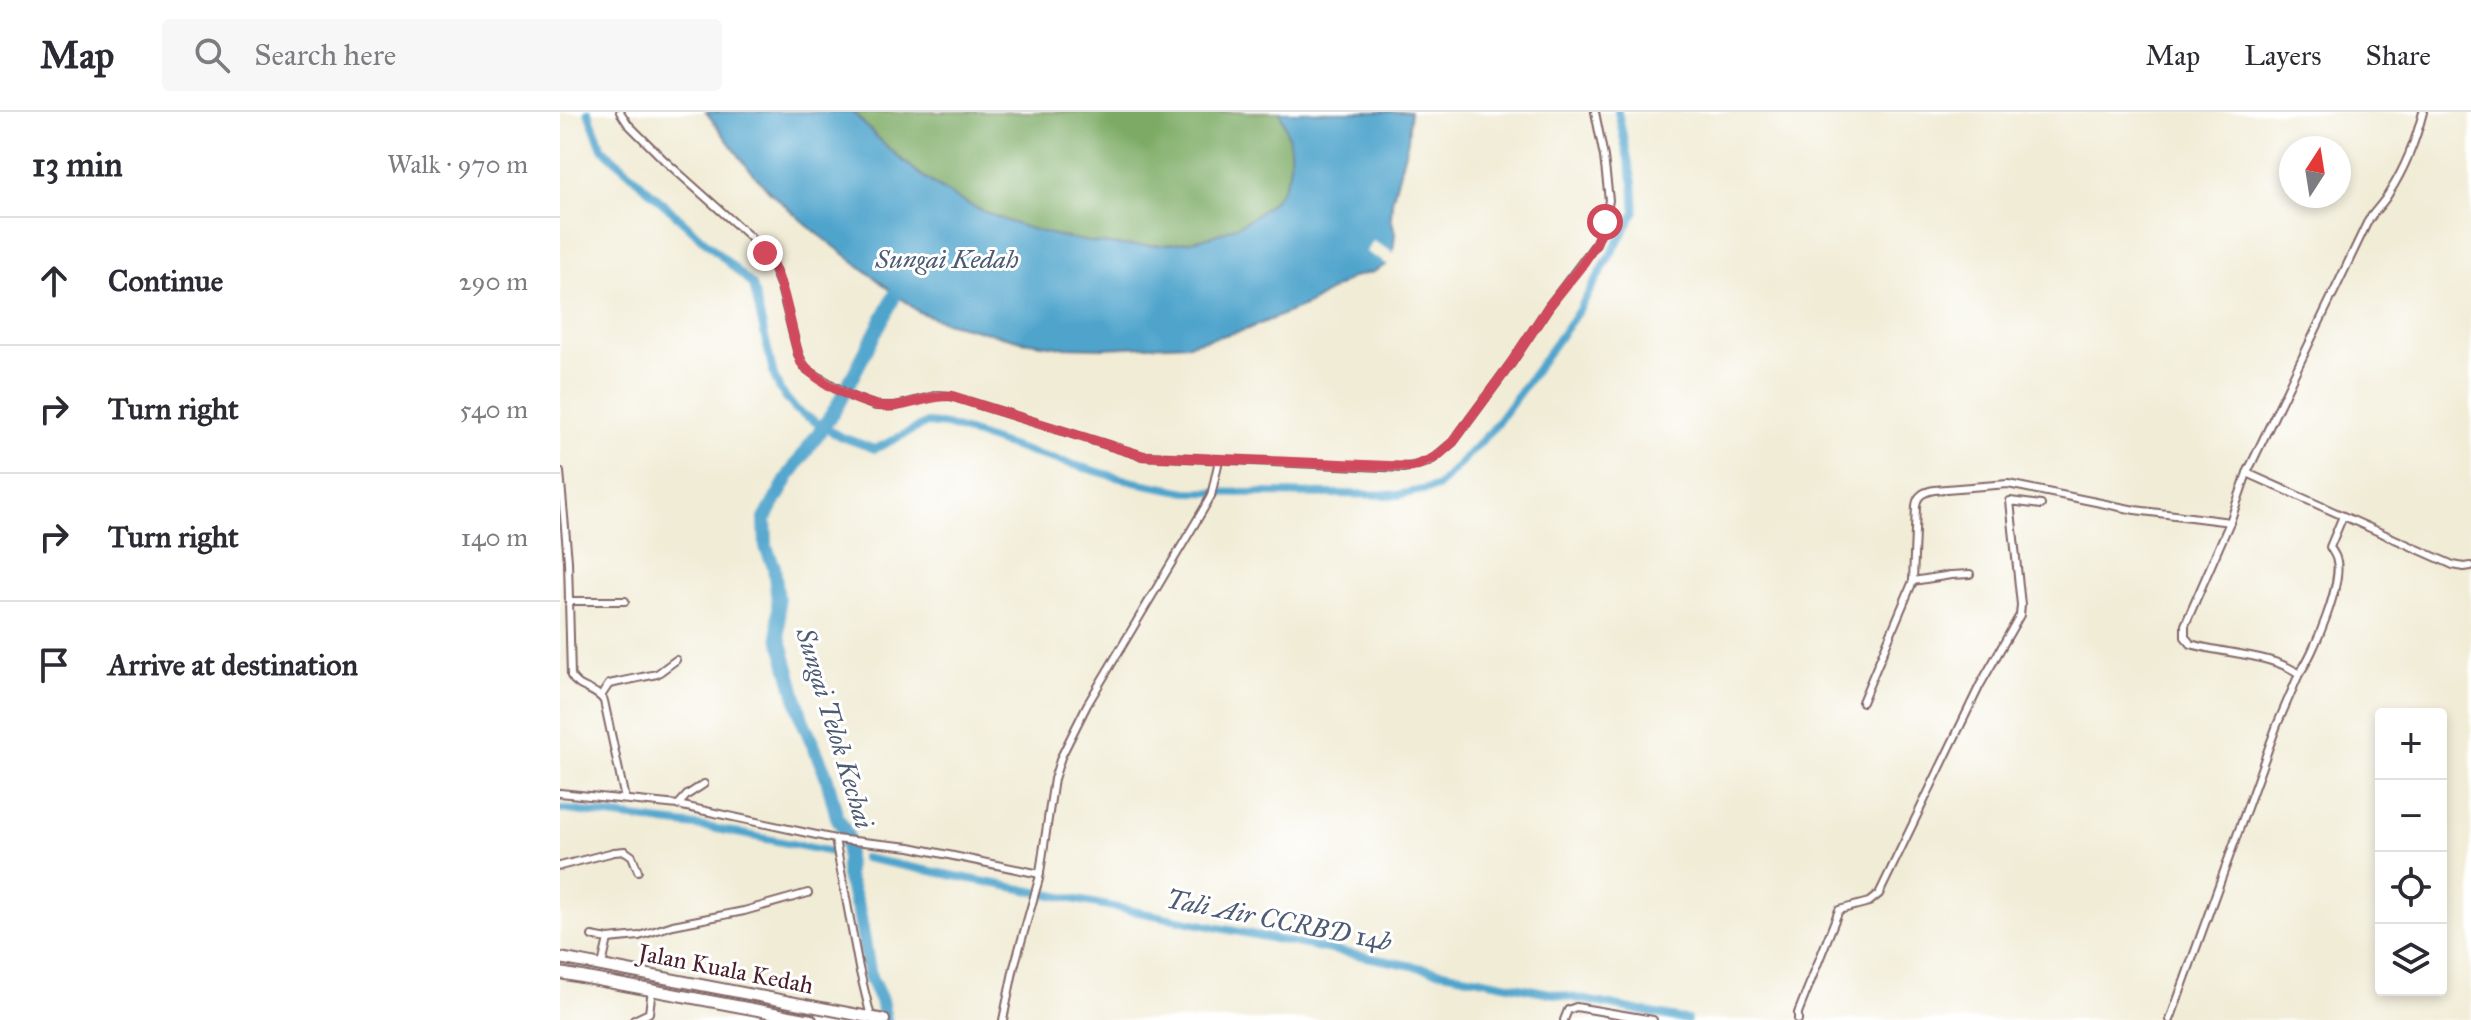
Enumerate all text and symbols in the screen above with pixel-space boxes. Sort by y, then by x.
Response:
search box [162,19,722,91]
text: Map [40,32,114,78]
icon: search [190,33,234,77]
text: Search here [254,37,396,73]
text: Map [2145,38,2200,73]
text: Layers [2244,38,2322,73]
text: Share [2366,38,2431,73]
north arrow [2279,136,2351,208]
text: 13 min [32,144,123,185]
text: Walk · 970 m [387,148,528,180]
route start [1587,204,1623,240]
route end [747,235,783,271]
water label: Sungai Kedah [874,243,1019,275]
icon: ahead [32,259,76,303]
text: Continue [108,263,223,299]
text: 290 m [459,265,528,297]
icon: right [32,387,76,431]
text: Turn right [108,391,239,427]
text: 540 m [460,393,528,425]
icon: right [32,515,76,559]
text: Turn right [108,519,239,555]
text: 140 m [461,521,528,553]
water label: Sungai Telok Kechai [789,623,881,833]
icon: arrive [32,643,76,687]
text: Arrive at destination [108,647,358,683]
map controls [2375,708,2447,996]
button: + [2375,708,2447,780]
button: − [2375,780,2447,852]
button: locate [2375,852,2447,924]
water label: Tali Air CCRBD 14b [1164,882,1395,958]
button: layers [2375,924,2447,996]
street label: Jalan Kuala Kedah [633,937,816,1001]

